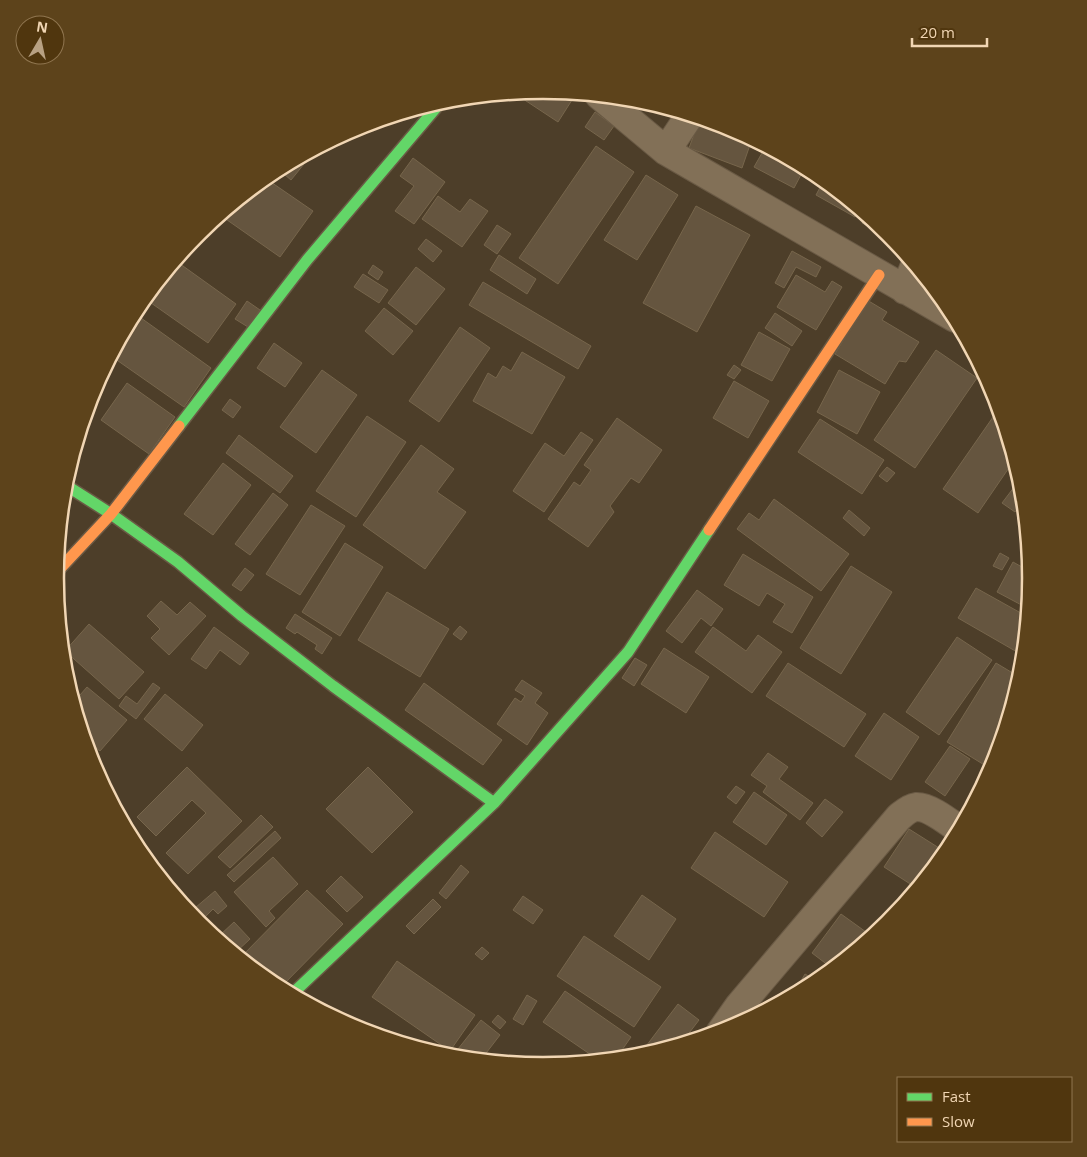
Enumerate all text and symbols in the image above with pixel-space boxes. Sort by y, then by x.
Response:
north arrow [15,15,65,65]
scale bar [912,15,987,47]
text: N [35,16,49,37]
text: 20 m [920,22,955,42]
legend [897,1077,1072,1142]
text: Fast [942,1086,971,1106]
text: Slow [942,1111,975,1131]

